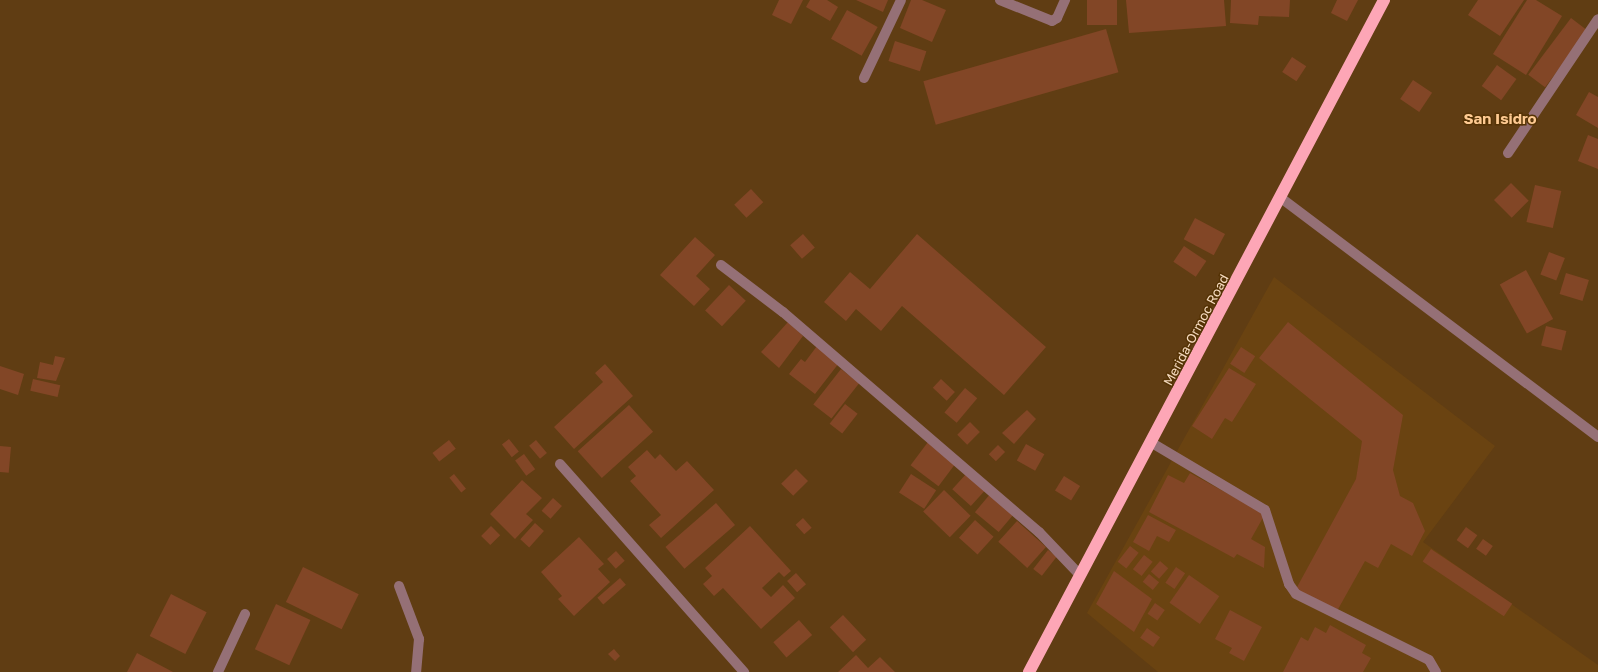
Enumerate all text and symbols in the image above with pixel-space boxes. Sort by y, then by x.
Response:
district label: San Isidro [1463,110,1537,128]
street label: Merida-Ormoc Road [1160,272,1232,388]

